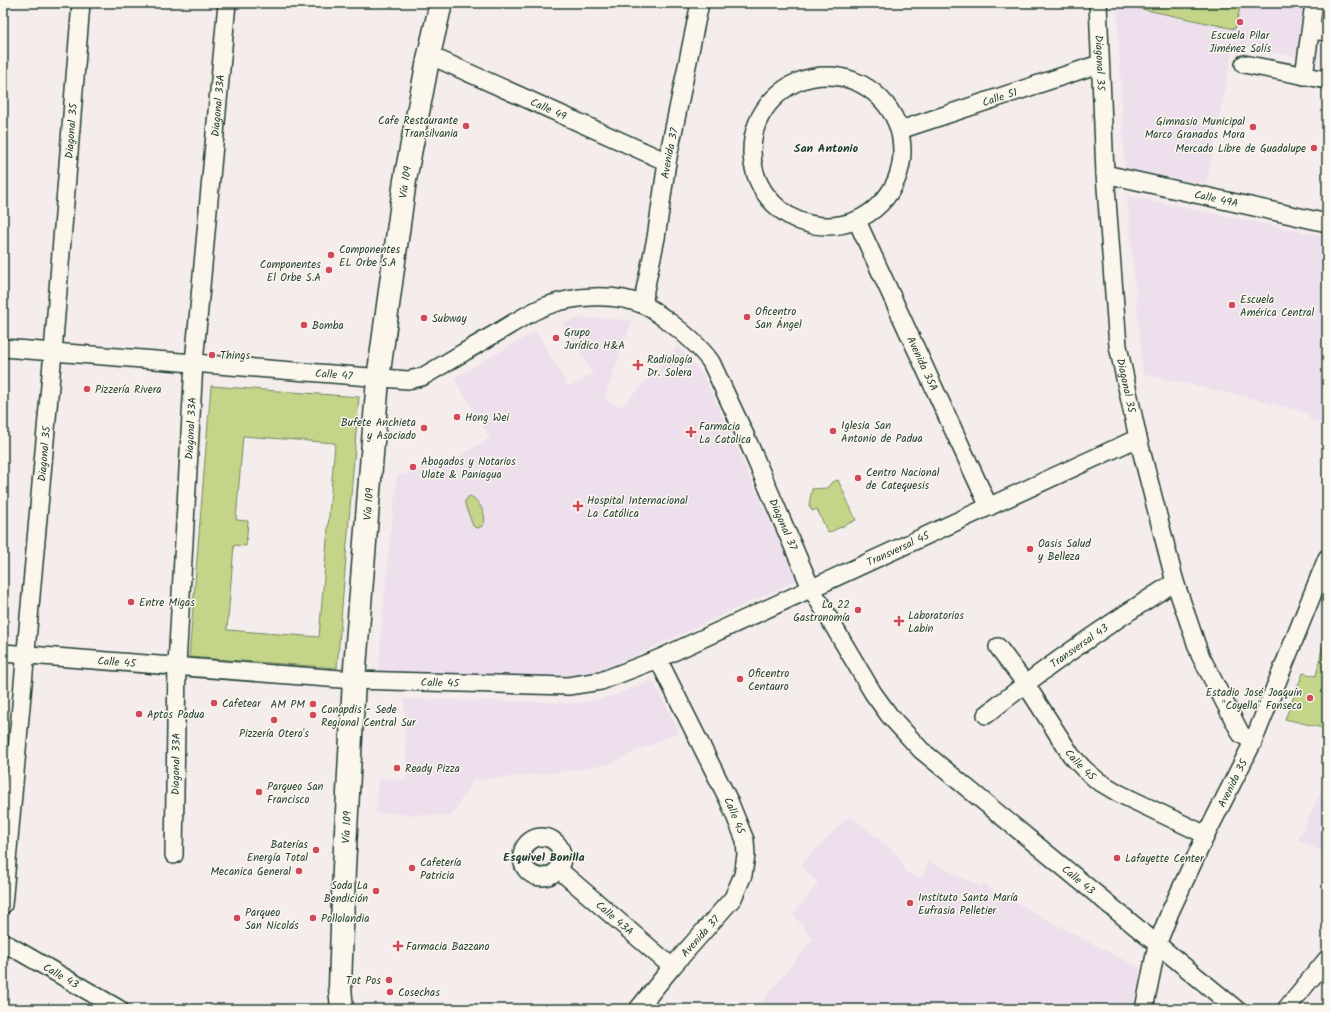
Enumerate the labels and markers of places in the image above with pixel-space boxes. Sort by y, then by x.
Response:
marker: Escuela Pilar Jiménez Solís [1235,17,1245,27]
place label: Escuela Pilar Jiménez Solís [1209,27,1271,58]
place label: Cafe Restaurante Transilvania [378,112,458,143]
place label: Gimnasio Municipal Marco Granados Mora [1145,113,1245,144]
marker: Cafe Restaurante Transilvania [461,121,471,131]
marker: Gimnasio Municipal Marco Granados Mora [1248,122,1258,132]
place label: Mercado Libre de Guadalupe [1176,140,1306,158]
marker: Mercado Libre de Guadalupe [1309,143,1319,153]
place label: Componentes EL Orbe S.A [339,241,400,272]
marker: Componentes EL Orbe S.A [326,250,336,260]
place label: Componentes El Orbe S.A [260,256,321,287]
marker: Componentes El Orbe S.A [324,265,334,275]
place label: Escuela América Central [1240,291,1314,322]
marker: Escuela América Central [1227,300,1237,310]
place label: Oficentro San Ángel [755,303,802,334]
place label: Subway [432,310,467,328]
marker: Oficentro San Ángel [742,312,752,322]
marker: Subway [419,313,429,323]
place label: Bomba [312,317,344,335]
marker: Bomba [299,320,309,330]
place label: Grupo Jurídico H&A [564,324,625,355]
marker: Grupo Jurídico H&A [551,333,561,343]
place label: Things [220,347,250,365]
marker: Things [207,350,217,360]
place label: Radiología Dr. Solera [647,351,692,382]
marker: Radiología Dr. Solera [632,359,644,371]
place label: Pizzería Rivera [95,381,161,399]
marker: Pizzería Rivera [82,384,92,394]
place label: Hong Wei [465,409,509,427]
marker: Hong Wei [452,412,462,422]
place label: Bufete Anchieta y Asociado [341,414,416,445]
place label: Iglesia San Antonio de Padua [841,417,923,448]
place label: Farmacia La Catolica [699,418,751,449]
marker: Bufete Anchieta y Asociado [419,423,429,433]
marker: Iglesia San Antonio de Padua [828,426,838,436]
marker: Farmacia La Catolica [686,427,696,437]
place label: Abogados y Notarios Ulate & Paniagua [421,453,516,484]
marker: Abogados y Notarios Ulate & Paniagua [408,462,418,472]
place label: Centro Nacional de Catequesis [866,464,940,495]
marker: Centro Nacional de Catequesis [853,473,863,483]
place label: Hospital Internacional La Católica [587,492,688,523]
marker: Hospital Internacional La Católica [572,500,584,512]
place label: Oasis Salud y Belleza [1037,535,1091,566]
marker: Oasis Salud y Belleza [1025,544,1035,554]
place label: Entre Migas [139,594,195,612]
place label: La 22 Gastronomía [793,596,850,627]
marker: Entre Migas [126,597,136,607]
marker: La 22 Gastronomía [853,605,863,615]
place label: Laboratorios Labin [908,607,964,638]
marker: Laboratorios Labin [893,615,905,627]
place label: Oficentro Centauro [748,665,789,696]
marker: Oficentro Centauro [735,674,745,684]
place label: Estadio José Joaquín "Coyella" Fonseca [1206,684,1302,715]
marker: Estadio José Joaquín "Coyella" Fonseca [1305,693,1315,703]
place label: Cafetear [222,695,262,713]
place label: AM PM [271,696,305,714]
marker: Cafetear [209,698,219,708]
marker: AM PM [308,699,318,709]
place label: Conapdis - Sede Regional Central Sur [321,701,417,732]
place label: Aptos Padua [147,706,204,724]
marker: Aptos Padua [134,709,144,719]
marker: Conapdis - Sede Regional Central Sur [308,710,318,720]
marker: Pizzería Otero's [269,715,279,725]
place label: Pizzería Otero's [239,725,309,743]
place label: Ready Pizza [405,760,460,778]
marker: Ready Pizza [392,763,402,773]
place label: Parqueo San Francisco [267,778,324,809]
marker: Parqueo San Francisco [254,787,264,797]
place label: Baterías Energía Total [247,836,308,867]
marker: Baterías Energía Total [311,845,321,855]
place label: Lafayette Center [1125,850,1205,868]
marker: Lafayette Center [1112,853,1122,863]
place label: Cafetería Patricia [420,854,461,885]
place label: Mecanica General [210,863,291,881]
marker: Cafetería Patricia [407,863,417,873]
marker: Mecanica General [294,866,304,876]
place label: Soda La Bendición [324,877,368,908]
marker: Soda La Bendición [371,886,381,896]
place label: Instituto Santa María Eufrasia Pelletier [918,889,1018,920]
marker: Instituto Santa María Eufrasia Pelletier [905,898,915,908]
place label: Parqueo San Nicolás [245,904,299,935]
place label: Pollolandia [321,910,369,928]
marker: Parqueo San Nicolás [232,913,242,923]
marker: Pollolandia [308,913,318,923]
place label: Farmacia Bazzano [406,938,489,956]
marker: Farmacia Bazzano [393,941,403,951]
place label: Tot Pos [346,972,381,990]
marker: Tot Pos [384,975,394,985]
place label: Cosechas [398,984,440,1002]
marker: Cosechas [385,987,395,997]

